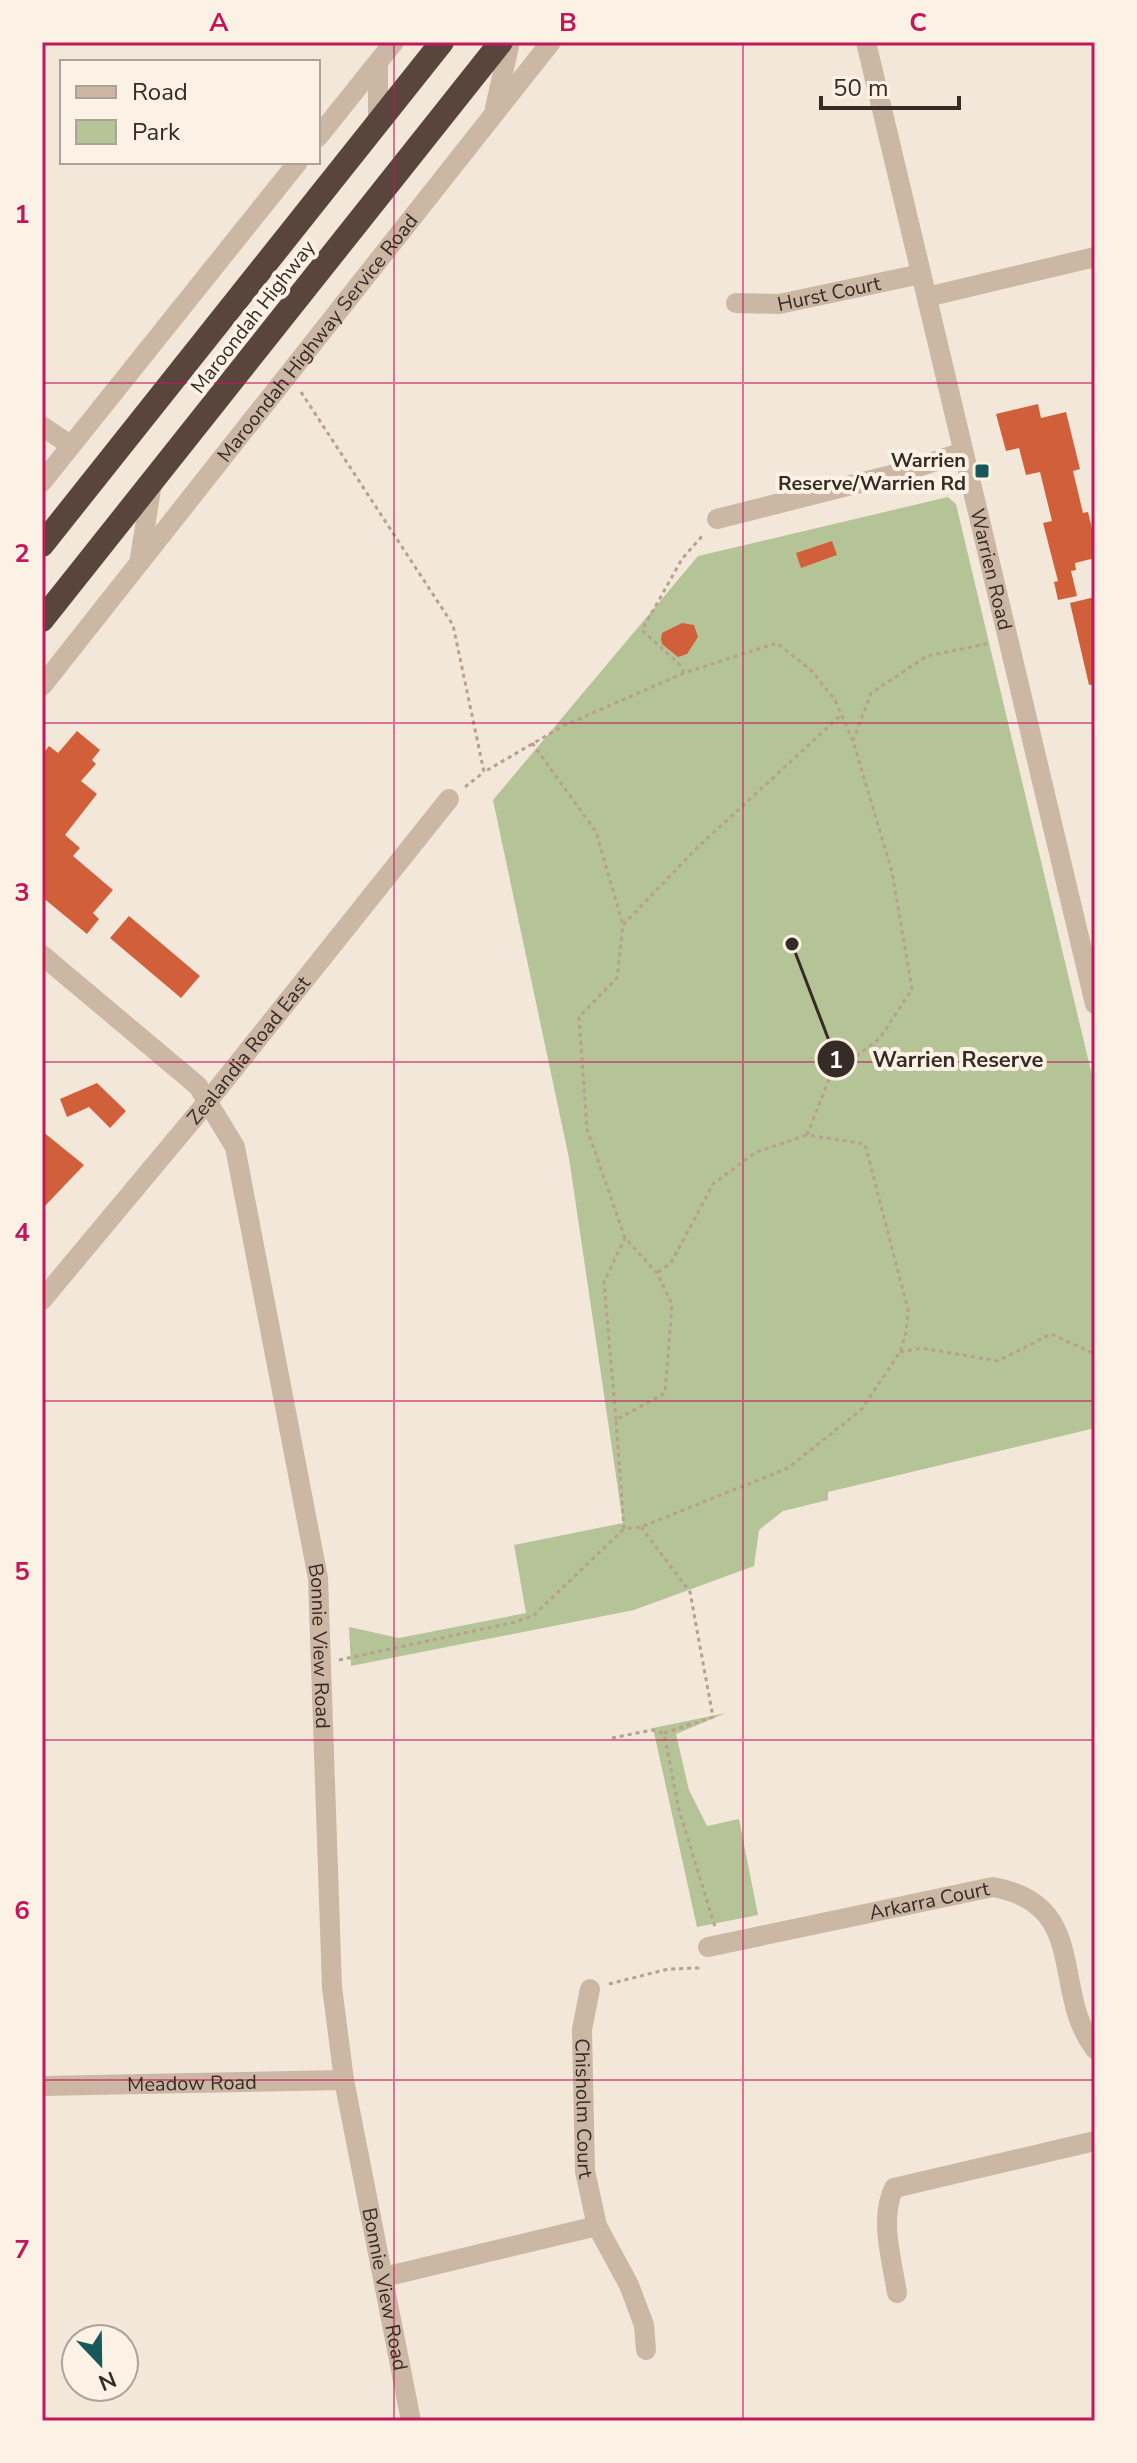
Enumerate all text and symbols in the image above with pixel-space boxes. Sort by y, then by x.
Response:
text: A [209,5,229,40]
text: B [559,5,577,40]
text: C [909,5,927,40]
legend [60,60,320,164]
scale bar [821,60,959,110]
text: 50 m [833,72,889,104]
text: Road [132,76,188,108]
text: Park [132,116,181,148]
text: 1 [14,197,30,232]
street label: Maroondah Highway Service Road [211,208,424,468]
street label: Maroondah Highway [185,234,322,399]
street label: Hurst Court [775,269,884,318]
place label: Warrien Reserve/Warrien Rd [778,447,966,497]
marker: Warrien Reserve/Warrien Rd [973,462,991,480]
street label: Warrien Road [964,506,1019,633]
text: 2 [14,536,30,571]
text: 3 [14,875,30,910]
street label: Zealandia Road East [181,970,317,1130]
callout: Warrien Reserve [816,1036,1059,1082]
text: 1 [829,1044,843,1076]
text: Warrien Reserve [873,1045,1043,1075]
text: 4 [14,1215,30,1250]
text: 5 [14,1554,30,1589]
street label: Bonnie View Road [302,1561,337,1729]
street label: Arkarra Court [867,1874,993,1926]
text: 6 [14,1893,30,1928]
street label: Chisholm Court [569,2038,600,2182]
street label: Meadow Road [127,2068,257,2098]
street label: Bonnie View Road [356,2205,414,2373]
text: 7 [14,2232,30,2267]
north arrow [60,2323,140,2403]
text: N [94,2364,120,2398]

